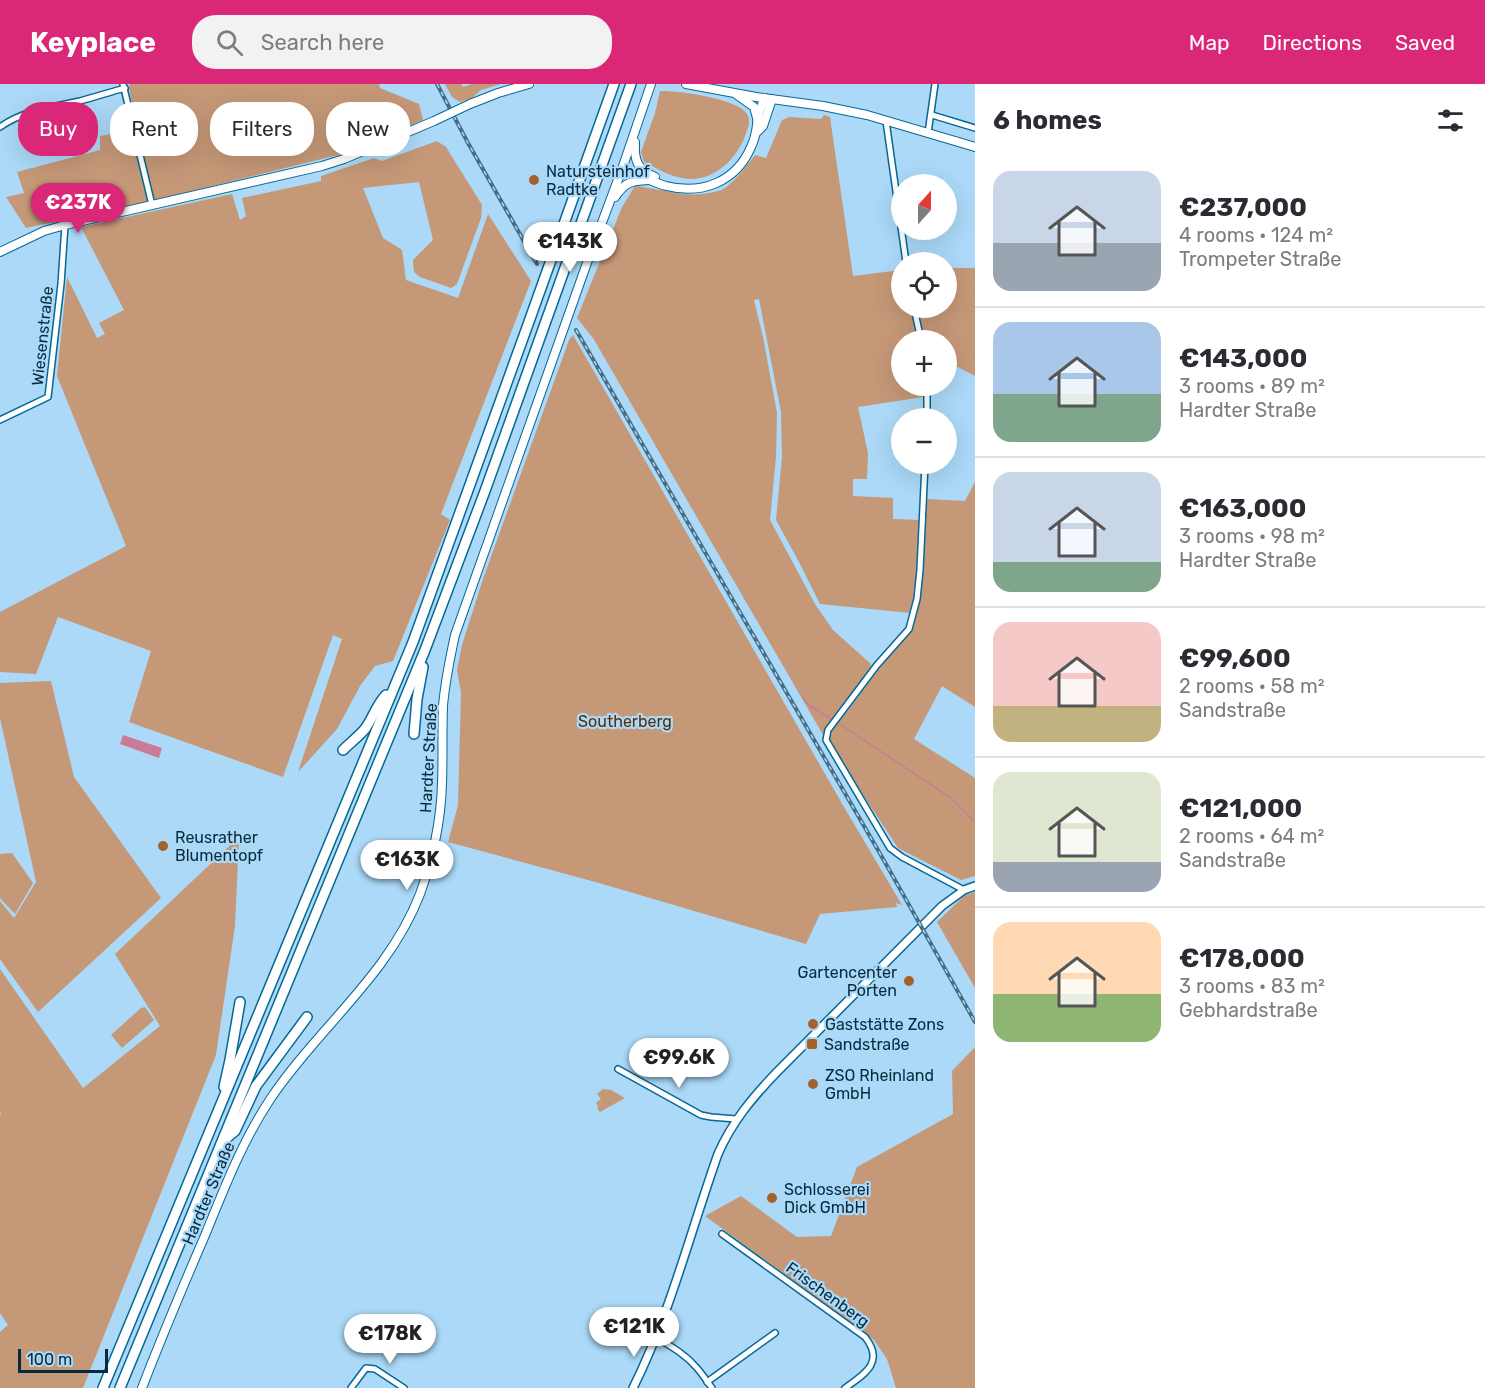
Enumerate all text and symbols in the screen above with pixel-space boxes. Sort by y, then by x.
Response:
search box [192,15,612,69]
text: Keyplace [30,26,156,59]
icon: search [213,26,246,59]
text: Search here [261,29,384,56]
text: Map [1189,30,1230,55]
text: Directions [1263,30,1362,55]
text: Saved [1395,30,1455,55]
chip: Buy [18,102,98,156]
chip: Rent [110,102,198,156]
chip: Filters [210,102,314,156]
chip: New [326,102,410,156]
icon: filters [1434,104,1467,137]
text: 6 homes [993,105,1102,136]
place label: Natursteinhof Radtke [546,162,651,199]
marker: Natursteinhof Radtke [527,173,541,187]
north arrow [891,174,957,240]
map controls [891,174,957,474]
pin: €237K [36,183,120,234]
text: €237K [45,190,111,214]
text: €237,000 [1179,192,1307,223]
icon: home [1041,195,1113,267]
pin: €143K [528,222,612,273]
text: 4 rooms · 124 m² [1179,223,1333,247]
text: €143K [537,229,603,253]
text: Trompeter Straße [1179,247,1341,271]
button: locate [891,252,957,318]
street label: Wiesenstraße [28,285,57,387]
button: + [891,330,957,396]
text: €143,000 [1179,343,1307,374]
icon: home [1041,346,1113,418]
text: 3 rooms · 89 m² [1179,374,1325,398]
text: Hardter Straße [1179,398,1316,422]
button: − [891,408,957,474]
text: €163,000 [1179,493,1306,524]
icon: home [1041,496,1113,568]
text: 3 rooms · 98 m² [1179,524,1325,548]
text: Hardter Straße [1179,548,1316,572]
text: €99,600 [1179,643,1291,674]
icon: home [1041,646,1113,718]
text: 2 rooms · 58 m² [1179,674,1325,698]
text: Sandstraße [1179,698,1286,722]
street label: Hardter Straße [416,703,441,813]
park label: Southerberg [578,712,672,731]
text: €121,000 [1179,793,1302,824]
icon: home [1041,796,1113,868]
text: 2 rooms · 64 m² [1179,824,1324,848]
place label: Reusrather Blumentopf [175,828,264,865]
marker: Reusrather Blumentopf [156,839,170,853]
pin: €163K [365,840,449,891]
text: €163K [374,847,440,871]
text: Sandstraße [1179,848,1286,872]
text: €178,000 [1179,943,1305,974]
icon: home [1041,946,1113,1018]
place label: Gartencenter Porten [798,963,897,1000]
marker: Gartencenter Porten [902,974,916,988]
text: 3 rooms · 83 m² [1179,974,1325,998]
text: Gebhardstraße [1179,998,1318,1022]
place label: Gaststätte Zons [825,1015,944,1034]
marker: Gaststätte Zons [806,1017,820,1031]
place label: Sandstraße [824,1035,910,1054]
marker: Sandstraße [805,1037,819,1051]
pin: €99.6K [630,1038,728,1089]
text: €99.6K [643,1045,715,1069]
place label: ZSO Rheinland GmbH [825,1066,934,1103]
marker: ZSO Rheinland GmbH [806,1077,820,1091]
street label: Hardter Straße [178,1139,239,1247]
place label: Schlosserei Dick GmbH [784,1180,870,1217]
marker: Schlosserei Dick GmbH [765,1191,779,1205]
street label: Frischenberg [782,1258,873,1331]
pin: €121K [592,1307,676,1358]
pin: €178K [348,1314,432,1365]
text: €121K [603,1314,665,1338]
text: €178K [358,1321,422,1345]
scale bar [18,1346,108,1374]
text: 100 m [27,1350,72,1369]

